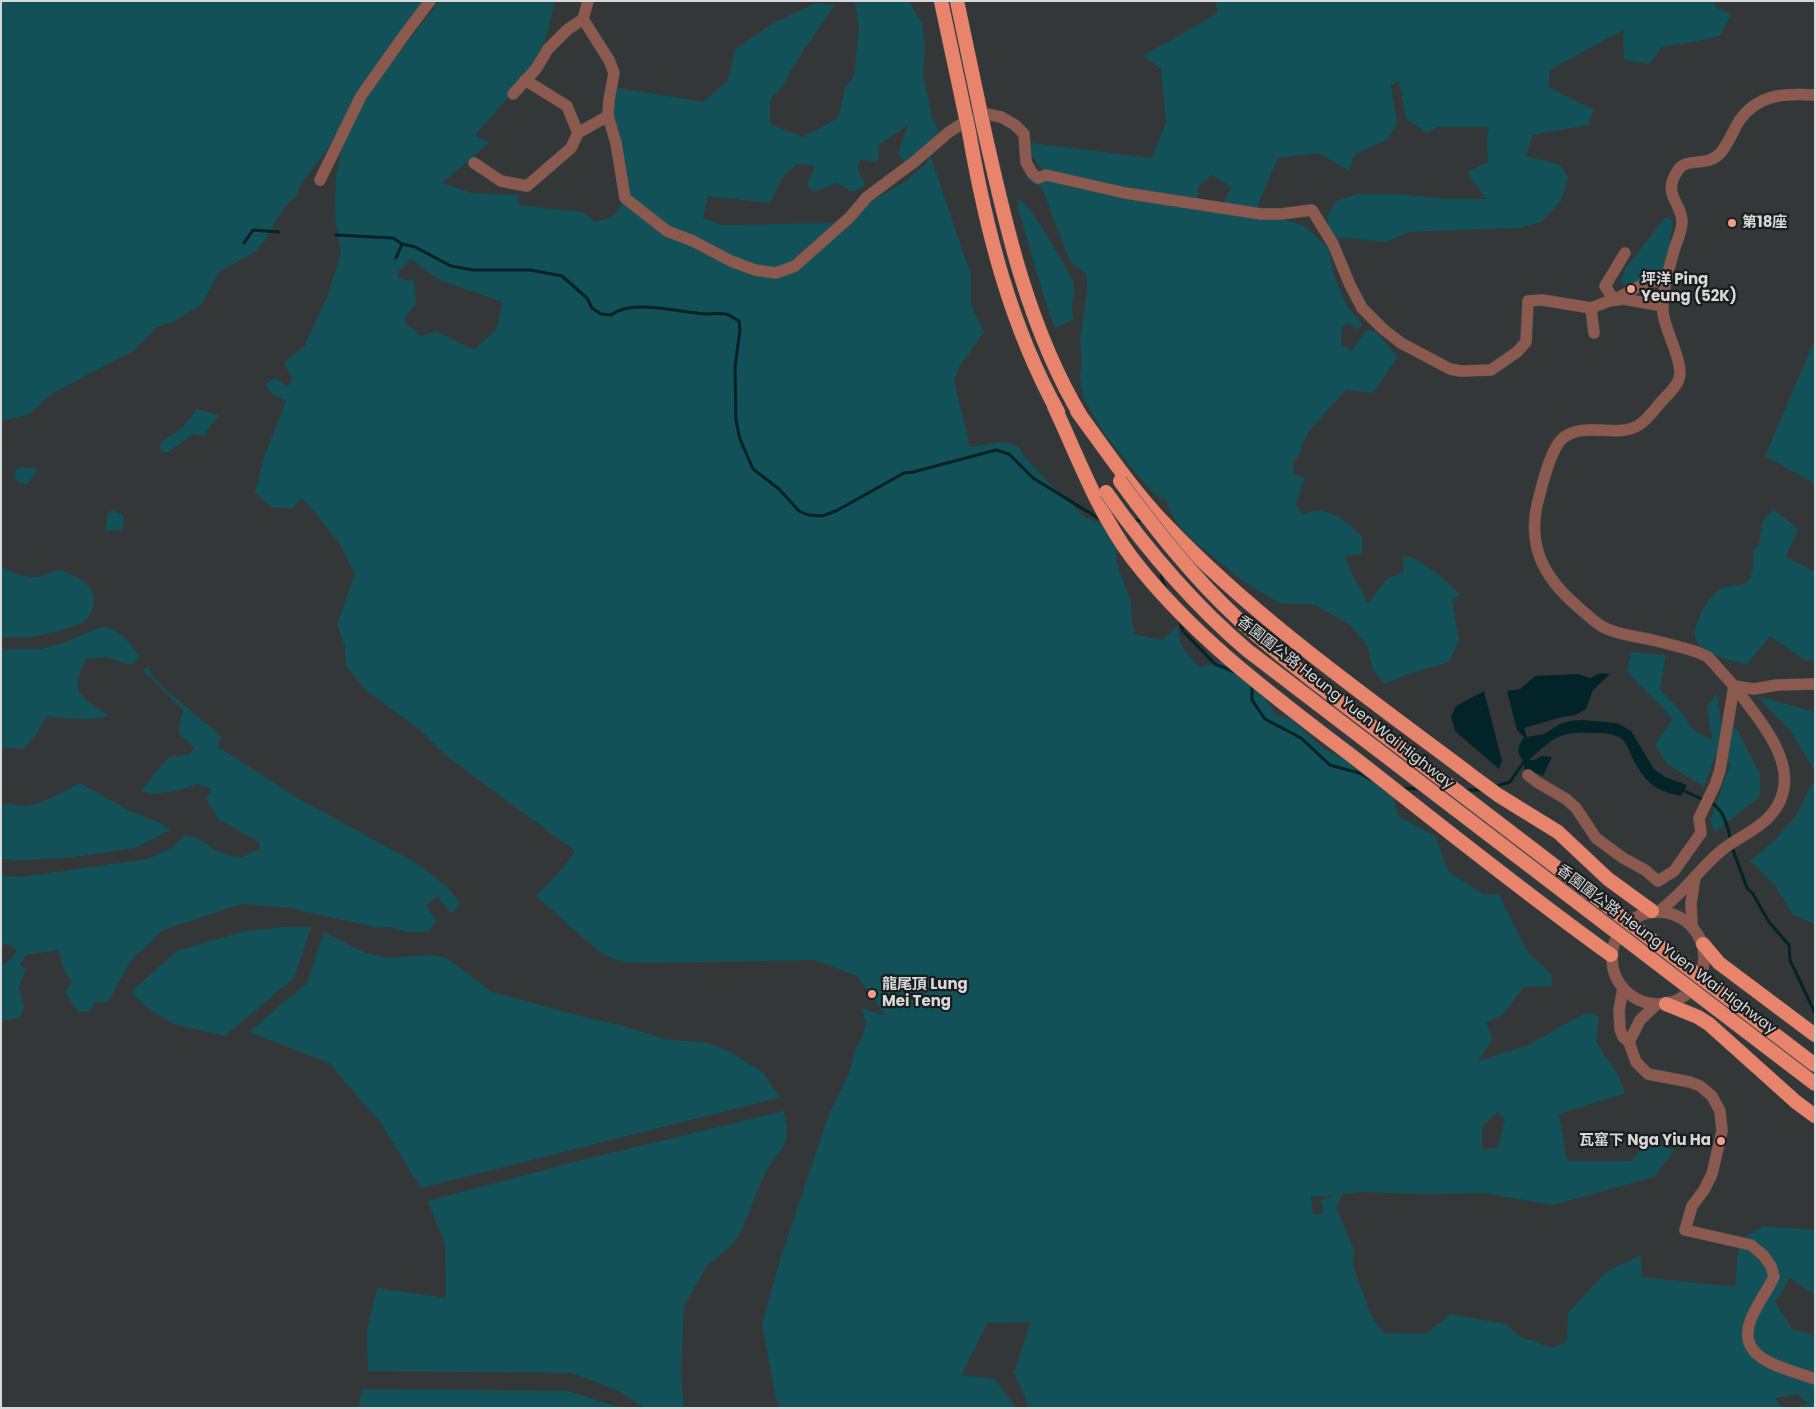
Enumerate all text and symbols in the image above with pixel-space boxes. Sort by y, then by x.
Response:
place label: 第18座 [1742,214,1787,232]
marker: 第18座 [1726,217,1738,229]
place label: 坪洋 Ping Yeung (52K) [1641,271,1737,306]
marker: 坪洋 Ping Yeung (52K) [1625,283,1637,295]
street label: 香園圍公路 Heung Yuen Wai Highway [1233,613,1457,793]
street label: 香園圍公路 Heung Yuen Wai Highway [1553,861,1779,1039]
place label: 龍尾頂 Lung Mei Teng [882,976,968,1011]
marker: 龍尾頂 Lung Mei Teng [866,988,878,1000]
place label: 瓦窰下 Nga Yiu Ha [1579,1132,1711,1150]
marker: 瓦窰下 Nga Yiu Ha [1715,1135,1727,1147]

